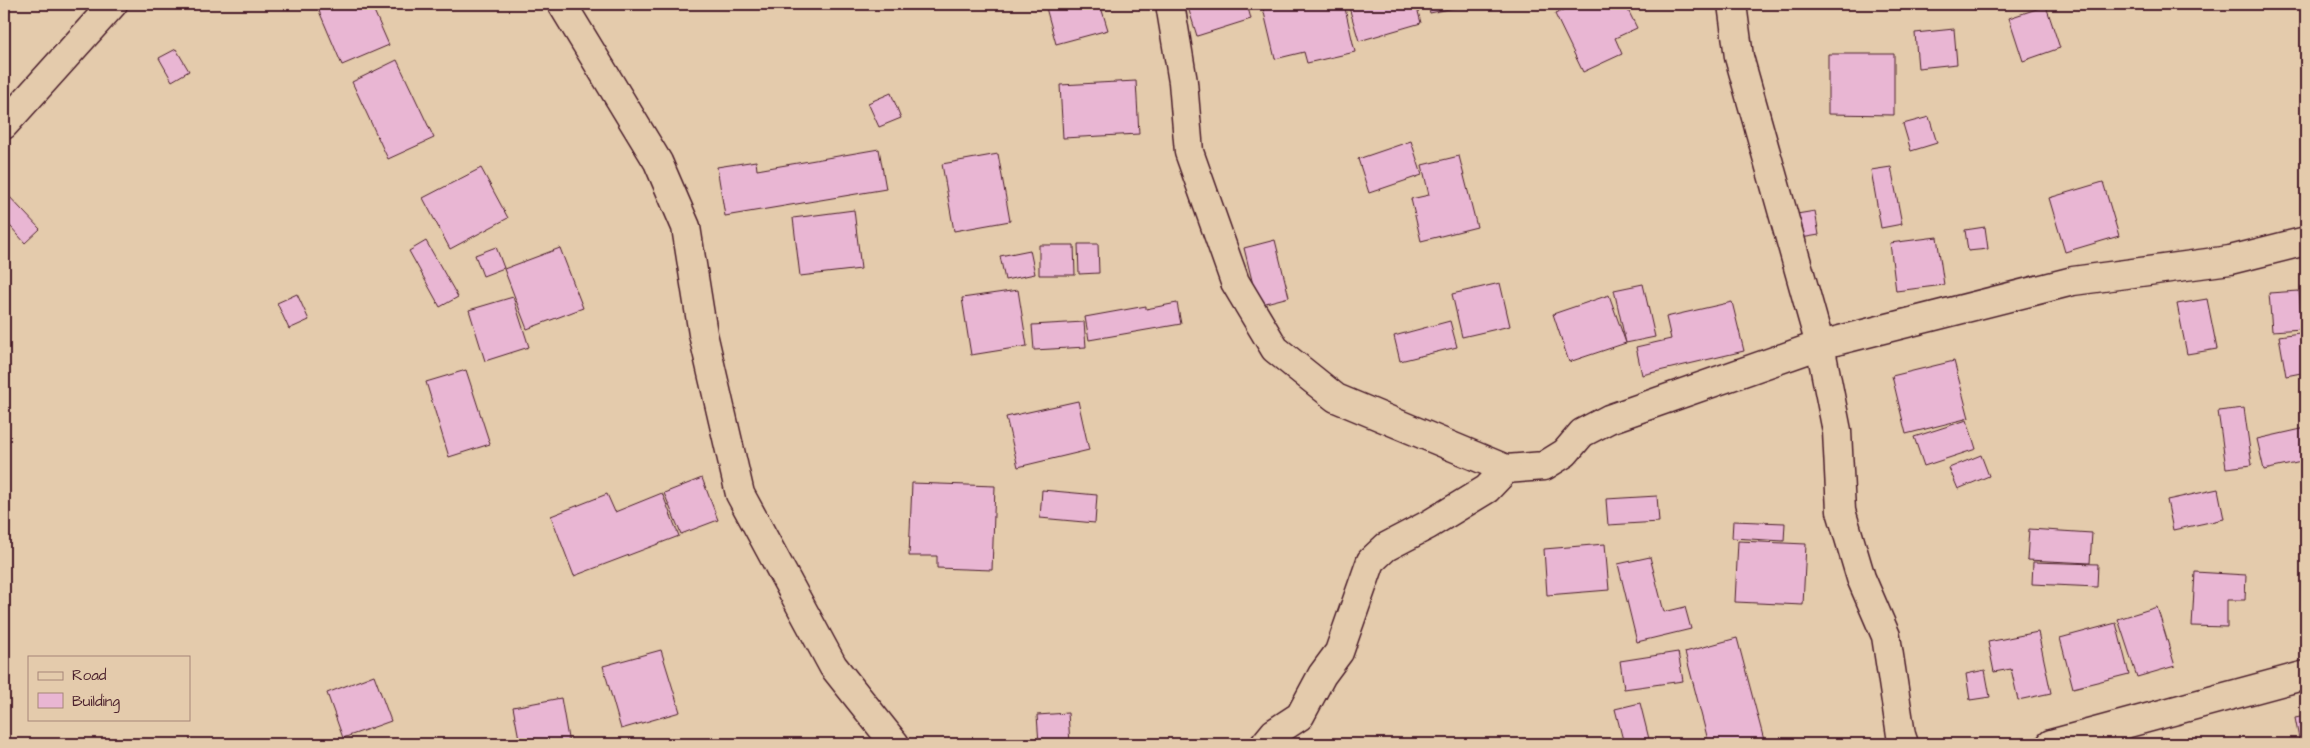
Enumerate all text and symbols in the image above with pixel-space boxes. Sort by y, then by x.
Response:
legend [28,656,190,720]
text: Road [72,665,107,686]
text: Building [72,691,120,713]

